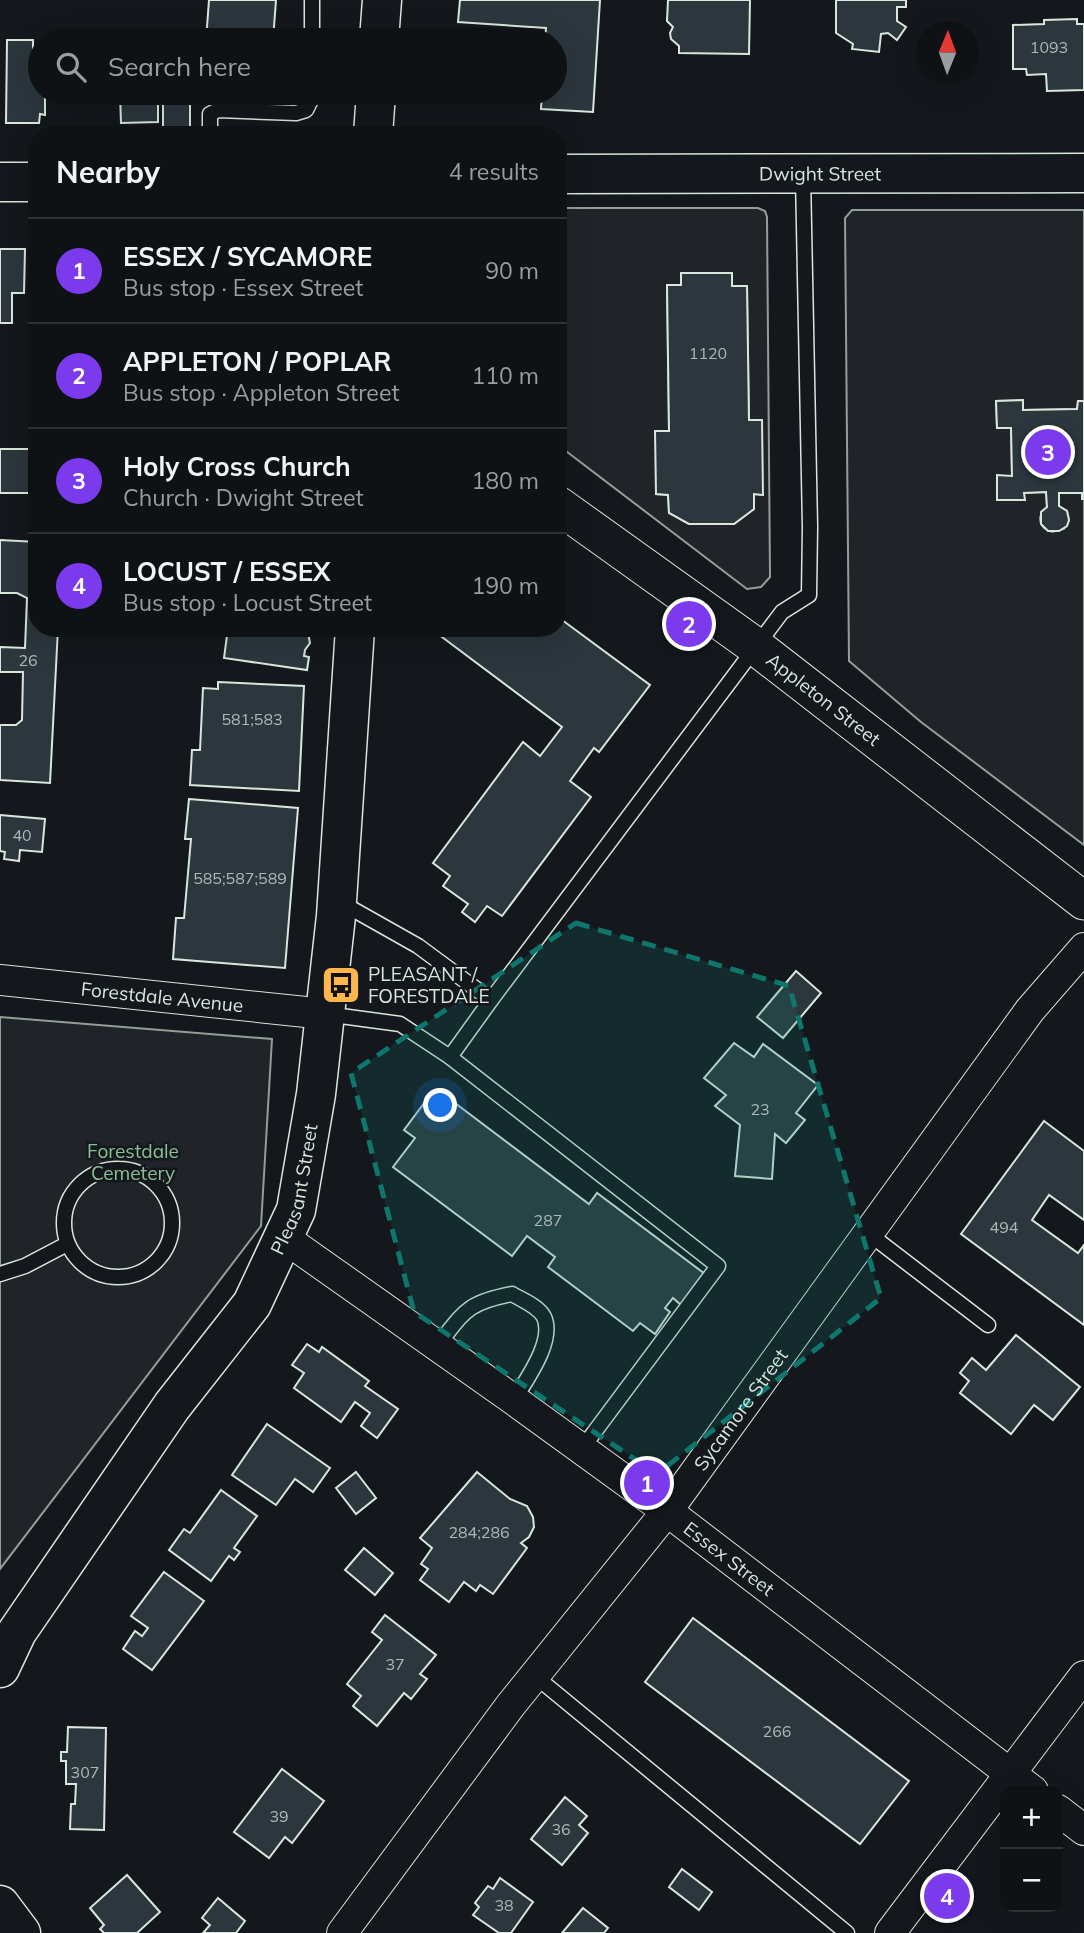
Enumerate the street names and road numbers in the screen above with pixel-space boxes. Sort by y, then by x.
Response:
street label: Dwight Street [759,161,881,186]
street label: Appleton Street [762,647,886,751]
street label: Forestdale Avenue [80,977,244,1017]
street label: Pleasant Street [265,1122,323,1258]
street label: Sycamore Street [688,1344,793,1475]
street label: Essex Street [679,1516,780,1601]

